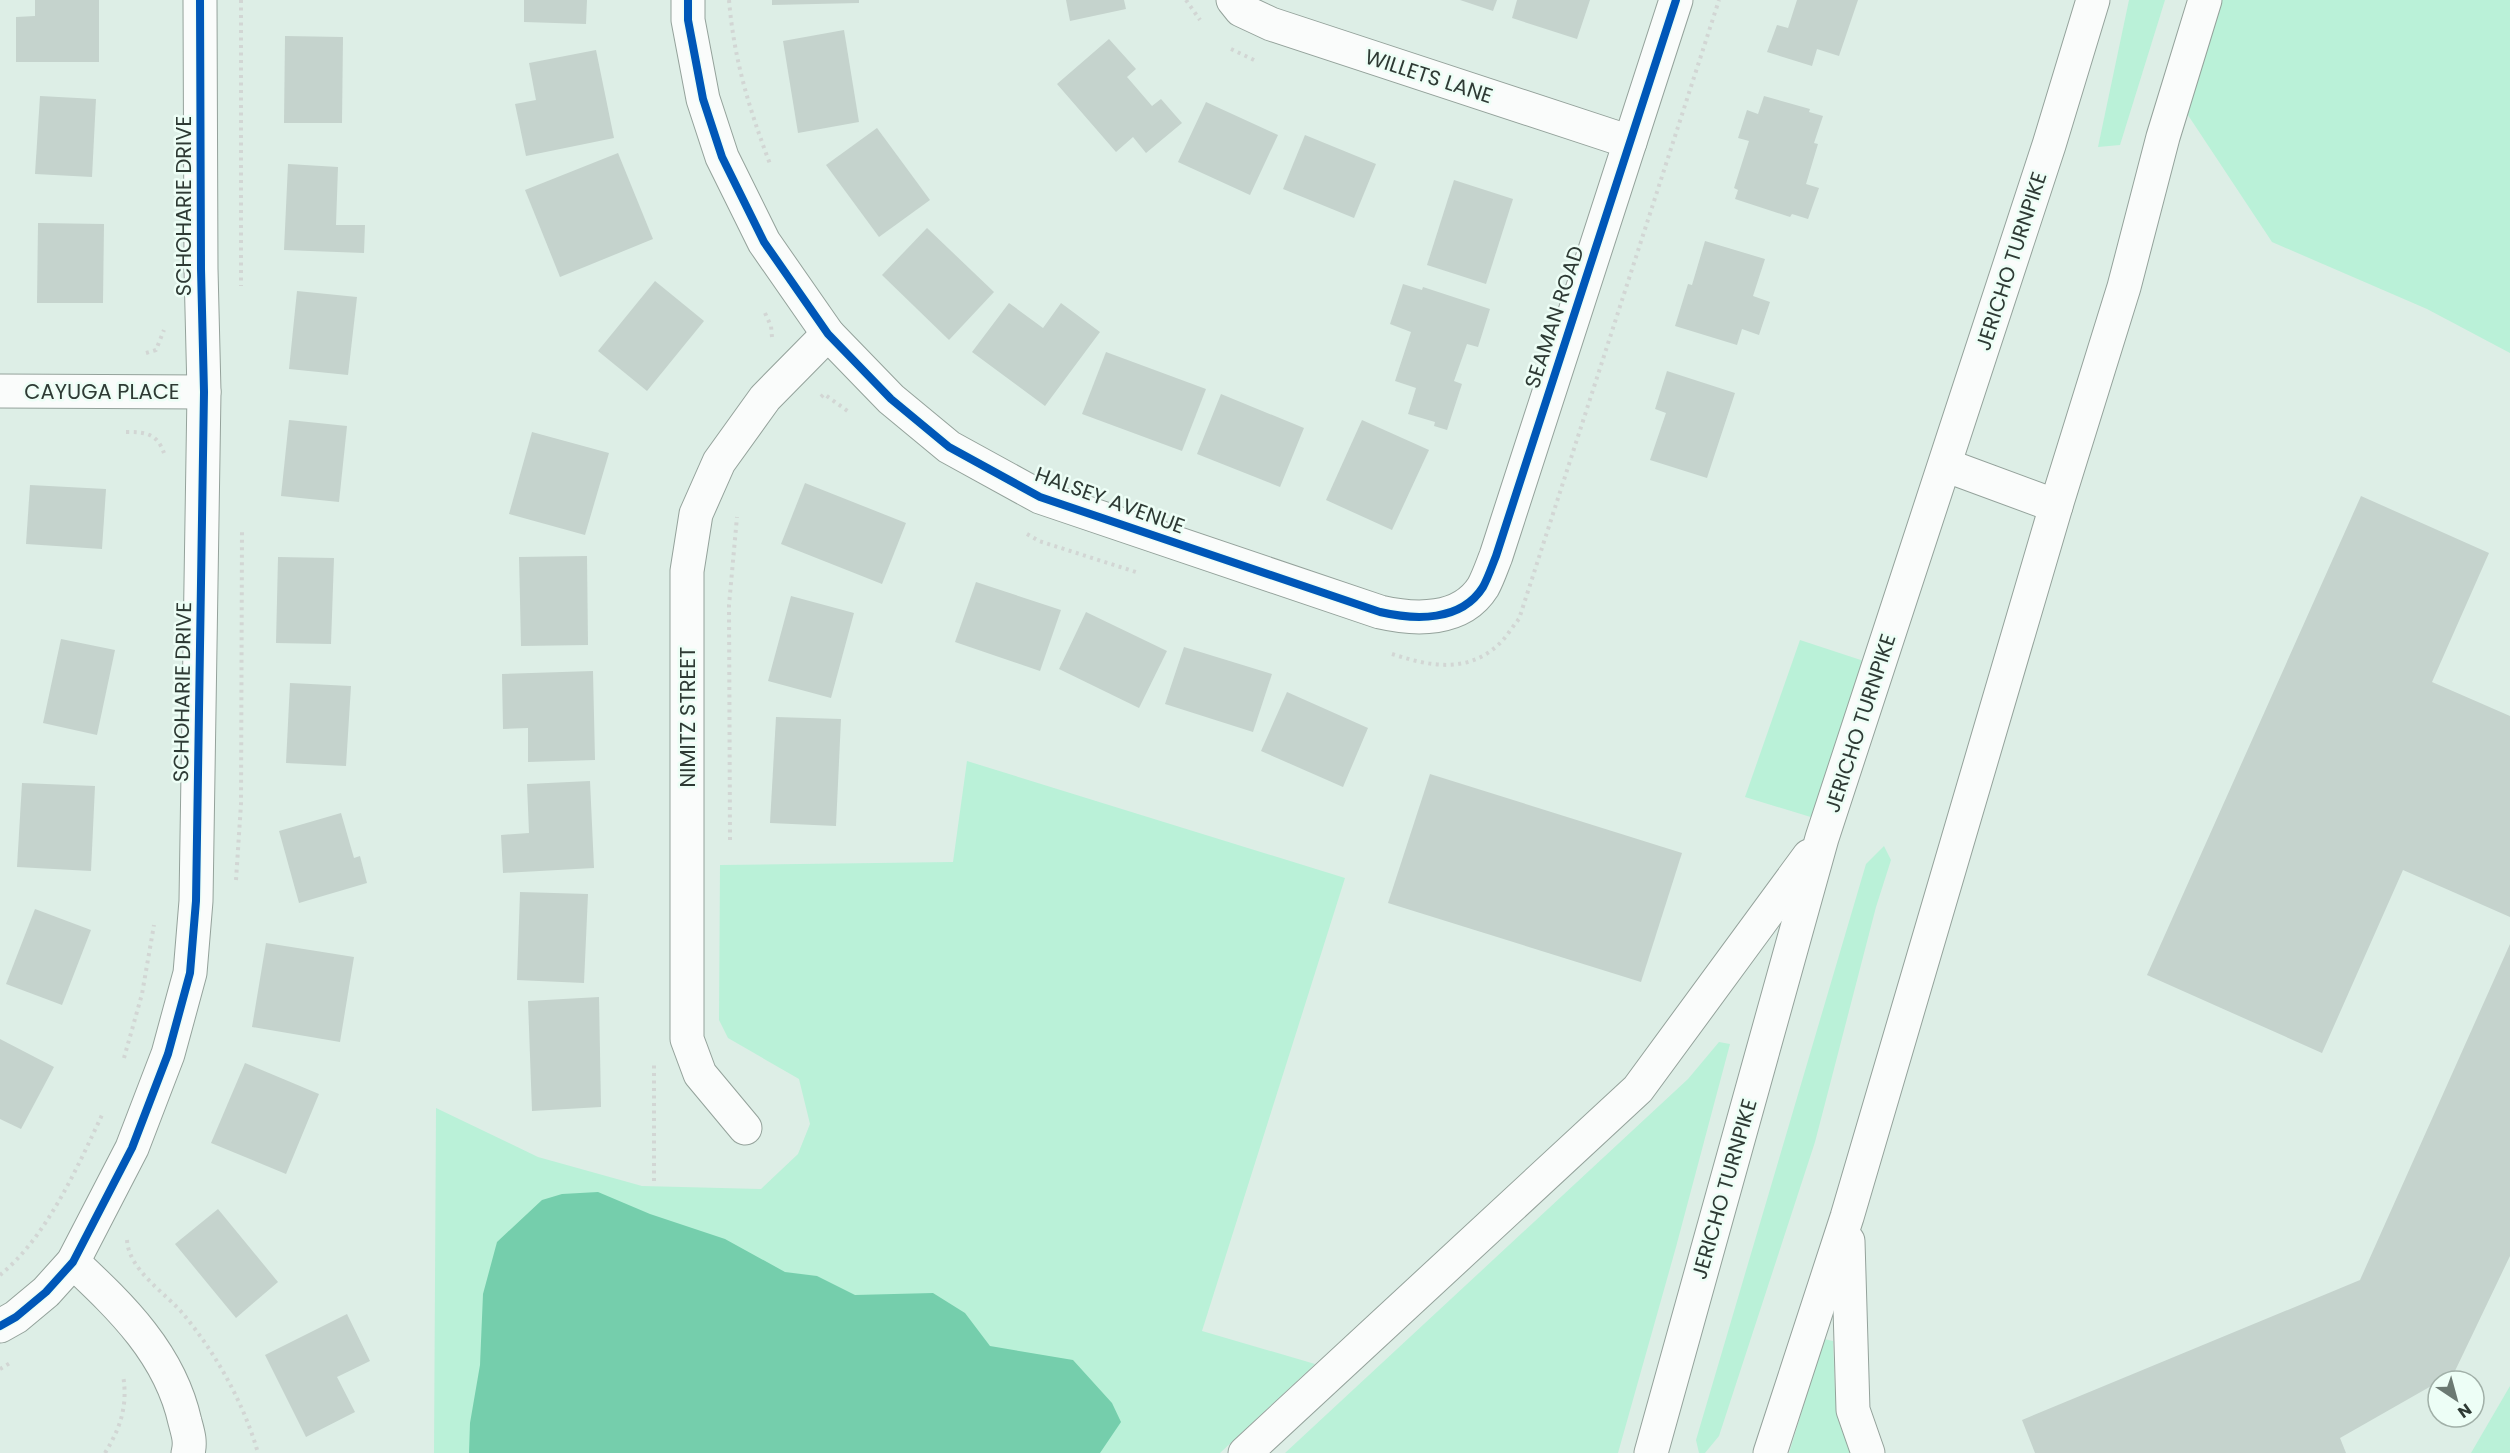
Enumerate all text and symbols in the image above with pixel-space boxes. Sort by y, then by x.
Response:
street label: WILLETS LANE [1361,42,1497,110]
street label: SCHOHARIE DRIVE [169,116,198,296]
street label: JERICHO TURNPIKE [1968,168,2054,354]
street label: SEAMAN ROAD [1517,242,1591,392]
street label: CAYUGA PLACE [24,377,180,406]
street label: HALSEY AVENUE [1031,459,1189,541]
street label: SCHOHARIE DRIVE [166,602,198,782]
street label: JERICHO TURNPIKE [1817,630,1903,816]
street label: NIMITZ STREET [673,647,702,787]
street label: JERICHO TURNPIKE [1684,1095,1764,1283]
north arrow [2426,1369,2486,1429]
text: N [2453,1398,2476,1424]

